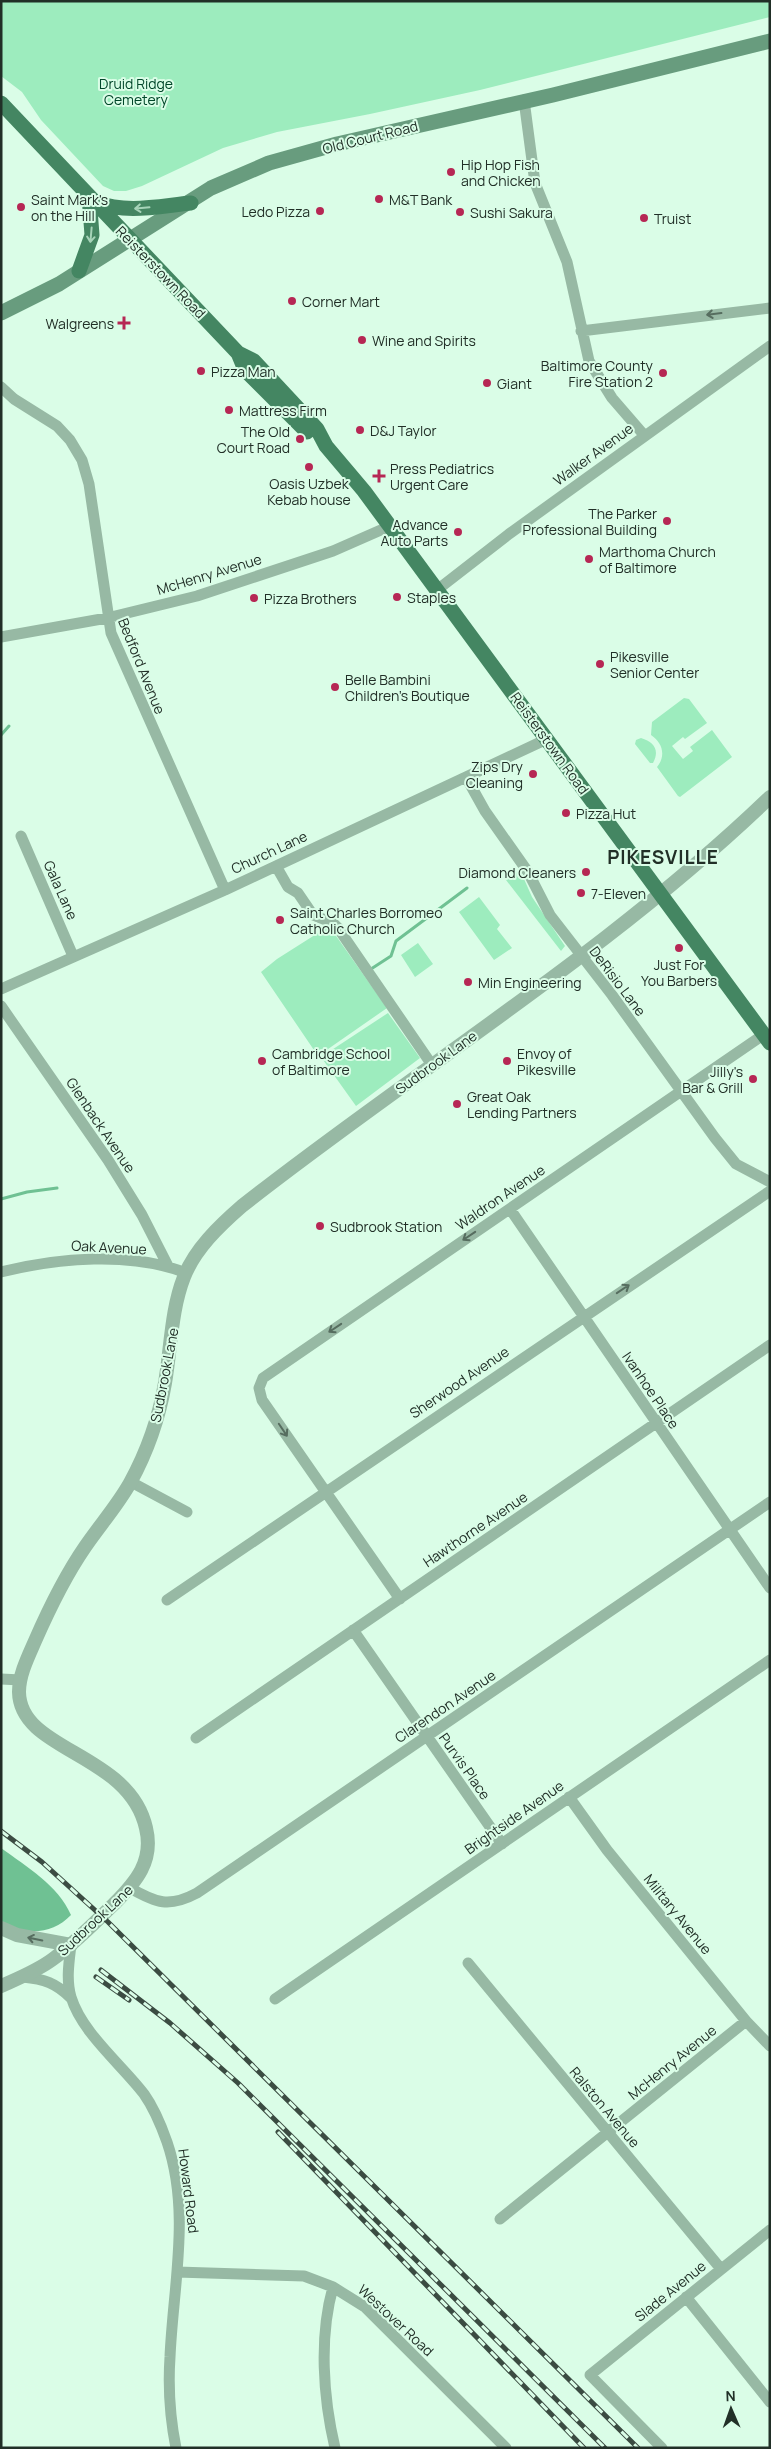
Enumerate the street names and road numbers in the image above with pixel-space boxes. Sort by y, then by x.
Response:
street label: Old Court Road [320,116,420,158]
street label: Reisterstown Road [112,222,210,322]
street label: Walker Avenue [549,419,637,489]
street label: McHenry Avenue [154,549,264,599]
street label: Bedford Avenue [114,615,170,717]
street label: Reisterstown Road [507,688,593,798]
street label: Church Lane [228,826,310,878]
street label: Gala Lane [40,857,82,923]
street label: DeRisio Lane [586,942,650,1020]
street label: Sudbrook Lane [392,1026,480,1098]
street label: Glenback Avenue [62,1074,140,1176]
street label: Waldron Avenue [452,1160,548,1234]
street label: Oak Avenue [71,1236,147,1258]
street label: Sudbrook Lane [146,1326,182,1424]
street label: Sherwood Avenue [406,1342,512,1422]
street label: Ivanhoe Place [618,1348,684,1432]
street label: Hawthorne Avenue [419,1487,531,1571]
street label: Clarendon Avenue [391,1665,499,1747]
street label: Purvis Place [435,1729,495,1803]
street label: Brightside Avenue [461,1776,567,1858]
street label: Military Avenue [640,1870,716,1958]
street label: Sudbrook Lane [53,1880,137,1960]
street label: McHenry Avenue [624,2020,720,2104]
street label: Ralston Avenue [566,2063,644,2151]
street label: Howard Road [174,2148,204,2234]
street label: Slade Avenue [630,2256,710,2326]
street label: Westover Road [354,2280,438,2360]

